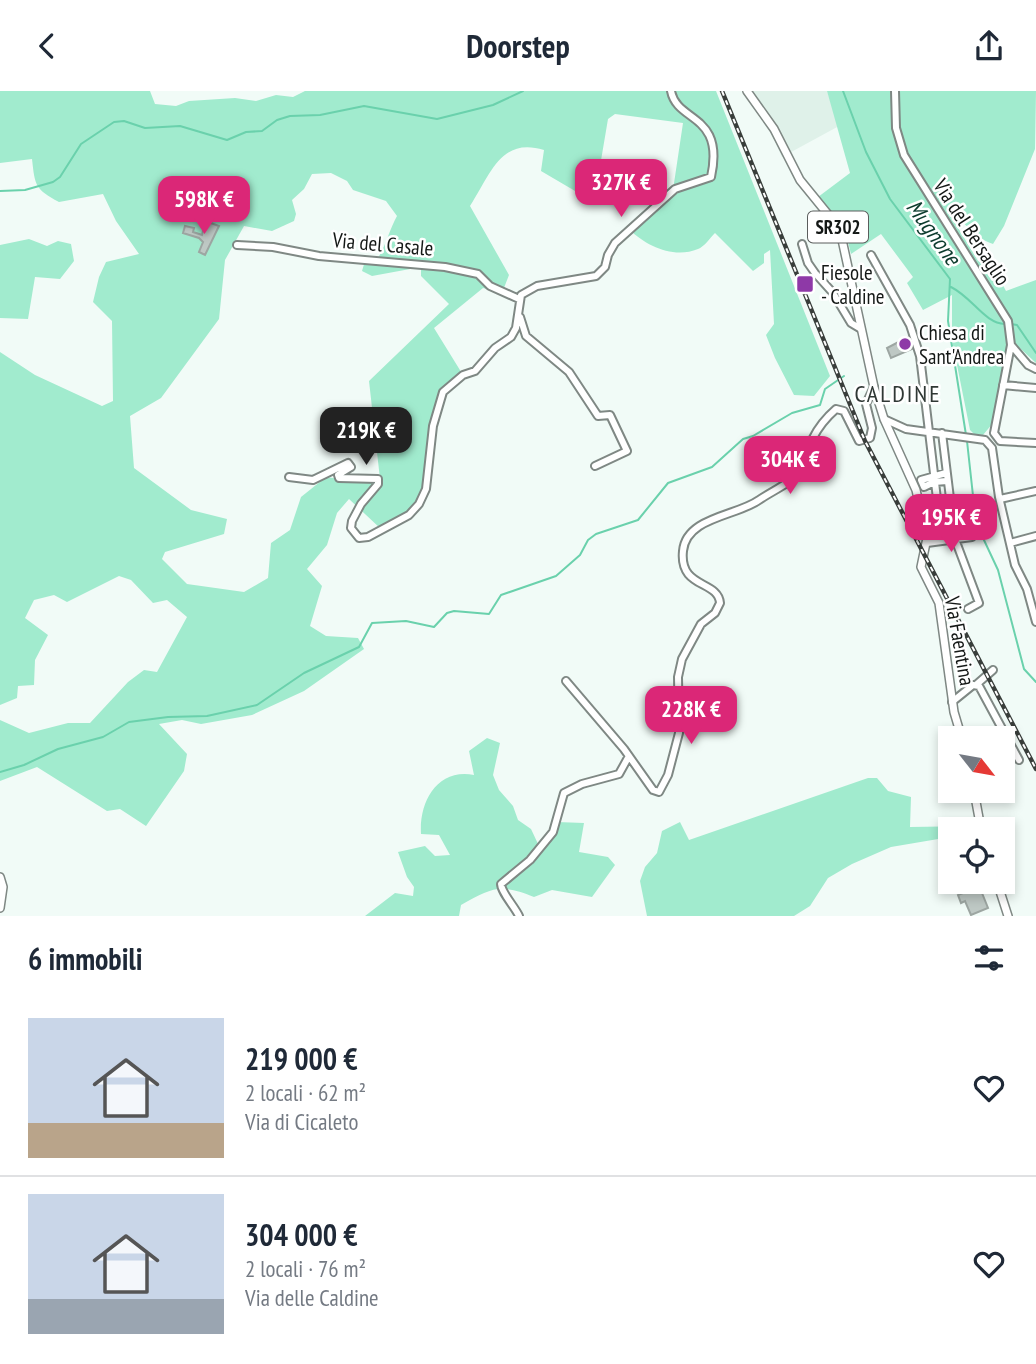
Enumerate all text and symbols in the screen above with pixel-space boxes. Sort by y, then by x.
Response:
text: Doorstep [466,25,570,67]
icon: back [28,27,66,65]
icon: share [970,27,1008,65]
pin: 327K € [564,159,678,219]
text: 327K € [591,167,651,196]
street label: Via del Bersaglio [927,173,1016,290]
pin: 598K € [147,177,261,236]
text: 598K € [174,184,234,213]
water label: Mugnone [900,193,968,272]
road number: SR302 [808,211,868,243]
street label: Via del Casale [330,226,435,262]
place label: Fiesole - Caldine [821,259,884,310]
marker: Fiesole - Caldine [795,274,815,294]
place label: Chiesa di Sant'Andrea [919,319,1004,370]
marker: Chiesa di Sant'Andrea [897,336,913,352]
district label: CALDINE [854,378,942,409]
pin: 219K € [309,407,423,467]
text: 219K € [336,415,396,444]
pin: 304K € [733,437,847,496]
text: 304K € [760,444,820,473]
pin: 195K € [894,495,1008,554]
text: 195K € [921,502,981,531]
street label: Via Faentina [939,593,981,688]
pin: 228K € [634,687,748,746]
text: 228K € [661,694,721,723]
north arrow [938,726,1015,803]
map controls [938,726,1015,894]
button: locate [938,817,1015,894]
text: 6 immobili [28,939,142,978]
icon: filters [970,939,1008,977]
text: 219 000 € [245,1039,358,1078]
icon: home [84,1046,168,1130]
icon: heart [970,1069,1008,1107]
text: 2 locali · 62 m² [245,1078,366,1107]
text: Via di Cicaleto [245,1107,358,1136]
text: 304 000 € [245,1215,358,1254]
icon: home [84,1222,168,1306]
icon: heart [970,1245,1008,1283]
text: 2 locali · 76 m² [245,1254,366,1283]
text: Via delle Caldine [245,1283,379,1312]

